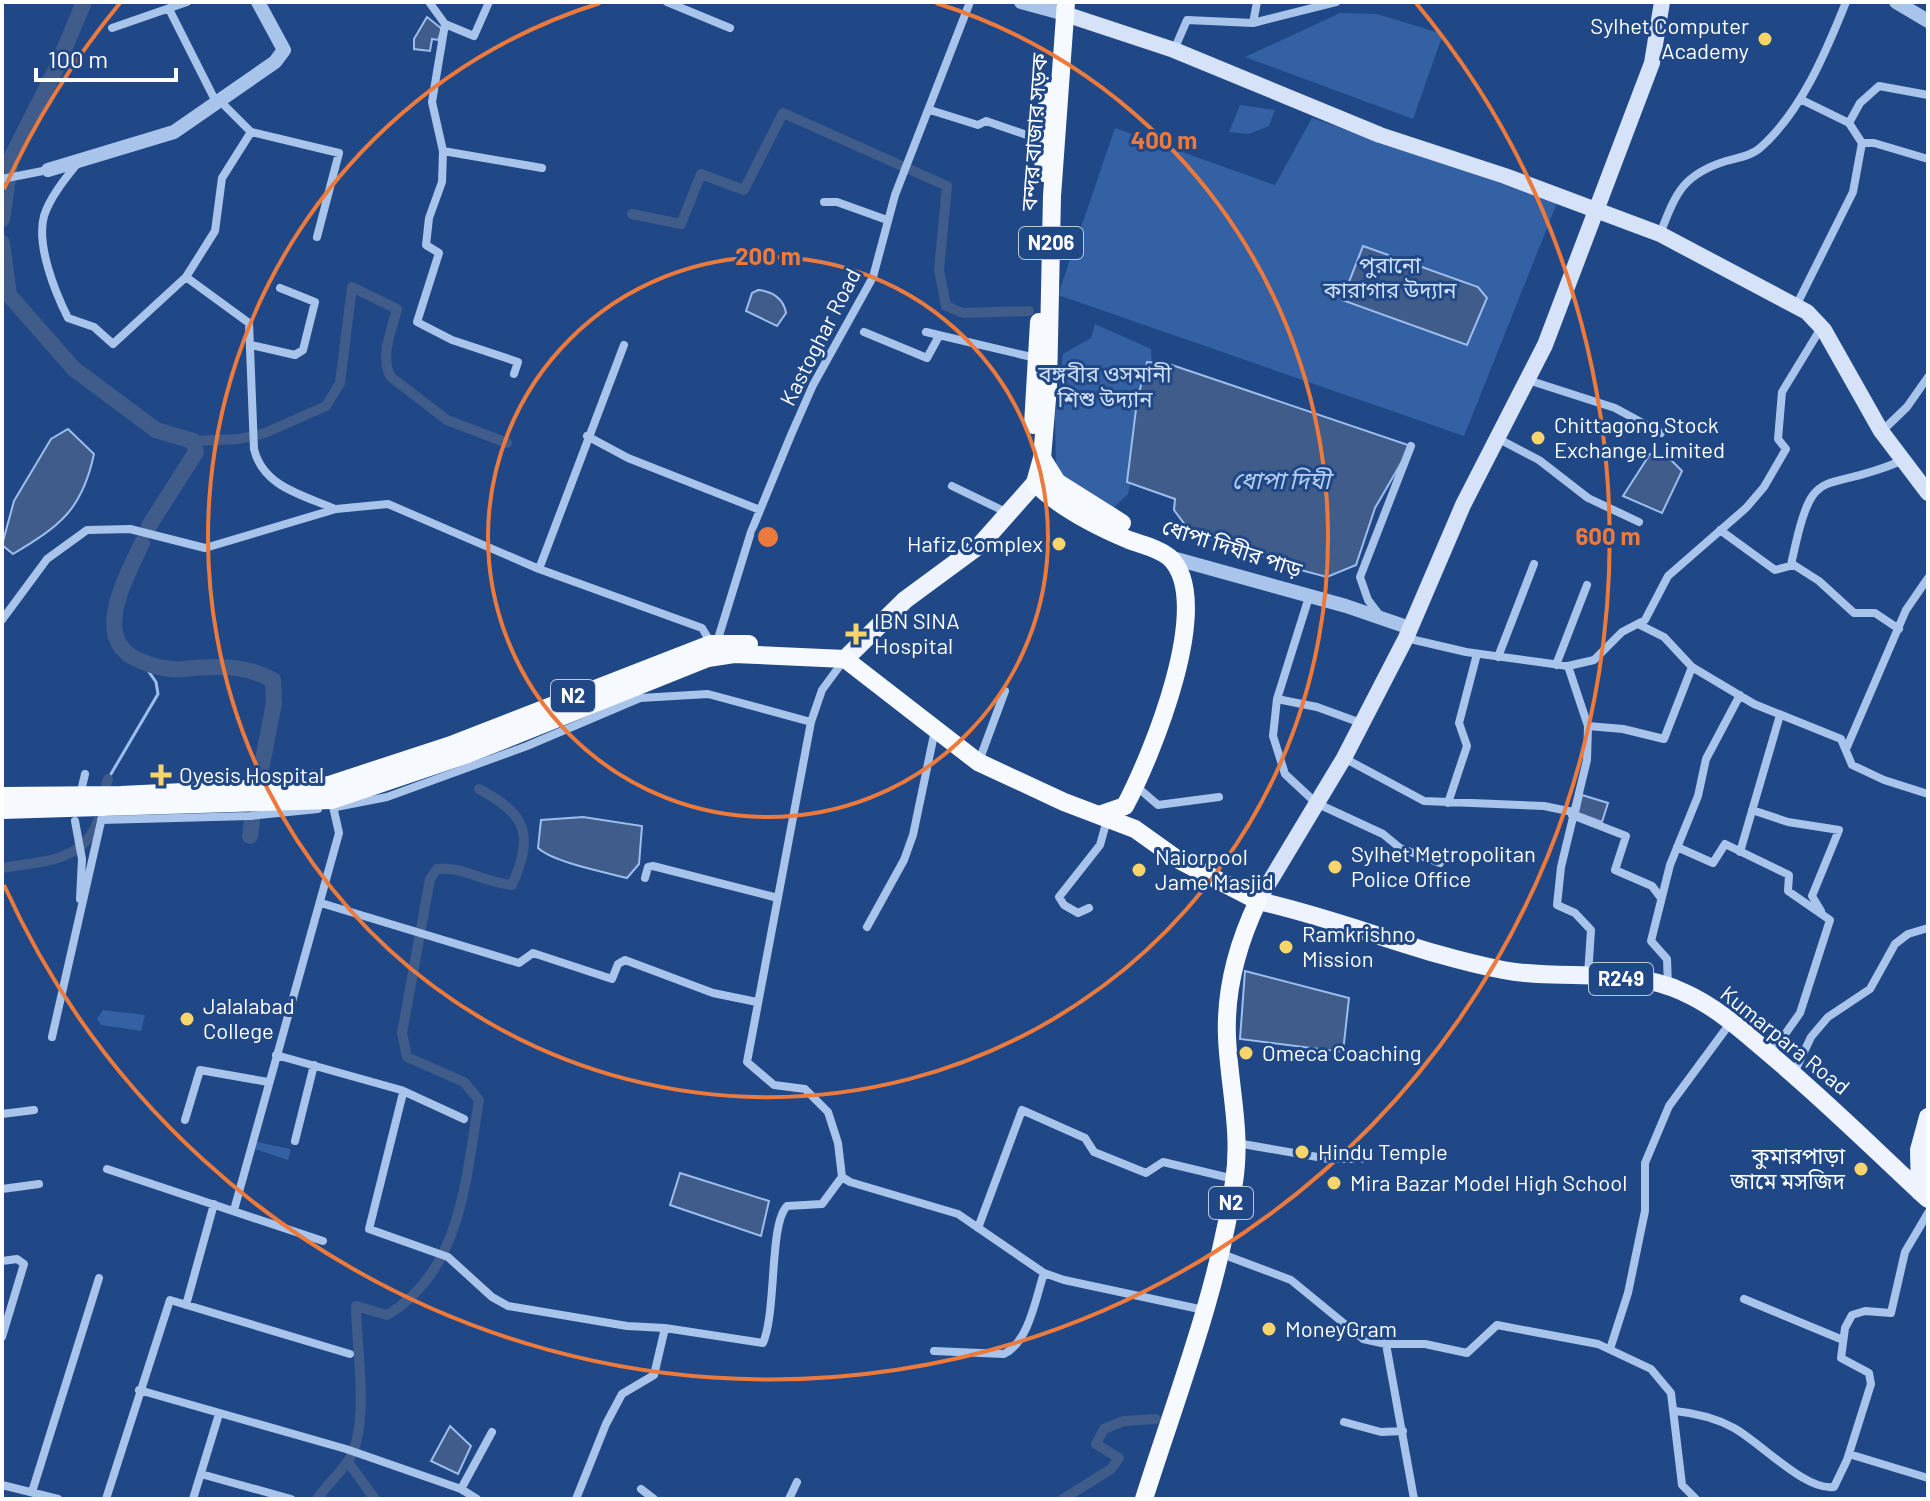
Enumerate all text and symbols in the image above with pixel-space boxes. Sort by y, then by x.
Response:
place label: Sylhet Computer Academy [1590,12,1749,63]
marker: Sylhet Computer Academy [1756,30,1774,48]
scale bar [36,32,176,82]
text: 100 m [48,44,108,73]
street label: বন্দর বাজার সড়ক [1014,52,1051,213]
text: 400 m [1131,125,1197,154]
road number: N206 [1019,227,1083,259]
text: 200 m [735,241,801,270]
park label: পুরানো কারাগার উদ্যান [1322,251,1457,302]
street label: Kastoghar Road [773,263,865,410]
park label: বঙ্গবীর ওসমানী শিশু উদ্যান [1037,360,1173,411]
place label: Chittagong Stock Exchange Limited [1554,411,1725,462]
marker: Chittagong Stock Exchange Limited [1529,429,1547,447]
water label: ধোপা দিঘী [1232,465,1335,494]
street label: ধোপা দিঘীর পাড় [1159,512,1306,582]
text: 600 m [1575,521,1641,550]
centre of rings [754,523,782,551]
place label: Hafiz Complex [907,530,1043,556]
marker: Hafiz Complex [1050,535,1068,553]
place label: IBN SINA Hospital [874,607,960,658]
marker: IBN SINA Hospital [845,623,867,645]
road number: N2 [551,680,595,712]
place label: Oyesis Hospital [179,761,324,787]
marker: Oyesis Hospital [150,764,172,786]
place label: Sylhet Metropolitan Police Office [1351,840,1536,891]
place label: Naiorpool Jame Masjid [1155,843,1274,894]
marker: Sylhet Metropolitan Police Office [1326,858,1344,876]
marker: Naiorpool Jame Masjid [1130,861,1148,879]
place label: Ramkrishno Mission [1302,920,1416,971]
marker: Ramkrishno Mission [1277,938,1295,956]
road number: R249 [1589,963,1653,995]
street label: Kumarpara Road [1716,979,1855,1099]
place label: Jalalabad College [203,992,295,1043]
marker: Jalalabad College [178,1010,196,1028]
place label: Omeca Coaching [1262,1039,1422,1065]
marker: Omeca Coaching [1237,1044,1255,1062]
place label: Hindu Temple [1318,1138,1448,1164]
place label: কুমারপাড়া জামে মসজিদ [1729,1142,1846,1193]
marker: Hindu Temple [1293,1143,1311,1161]
marker: কুমারপাড়া জামে মসজিদ [1852,1160,1870,1178]
place label: Mira Bazar Model High School [1350,1169,1627,1195]
marker: Mira Bazar Model High School [1325,1174,1343,1192]
road number: N2 [1209,1187,1253,1219]
place label: MoneyGram [1285,1315,1397,1341]
marker: MoneyGram [1260,1320,1278,1338]

